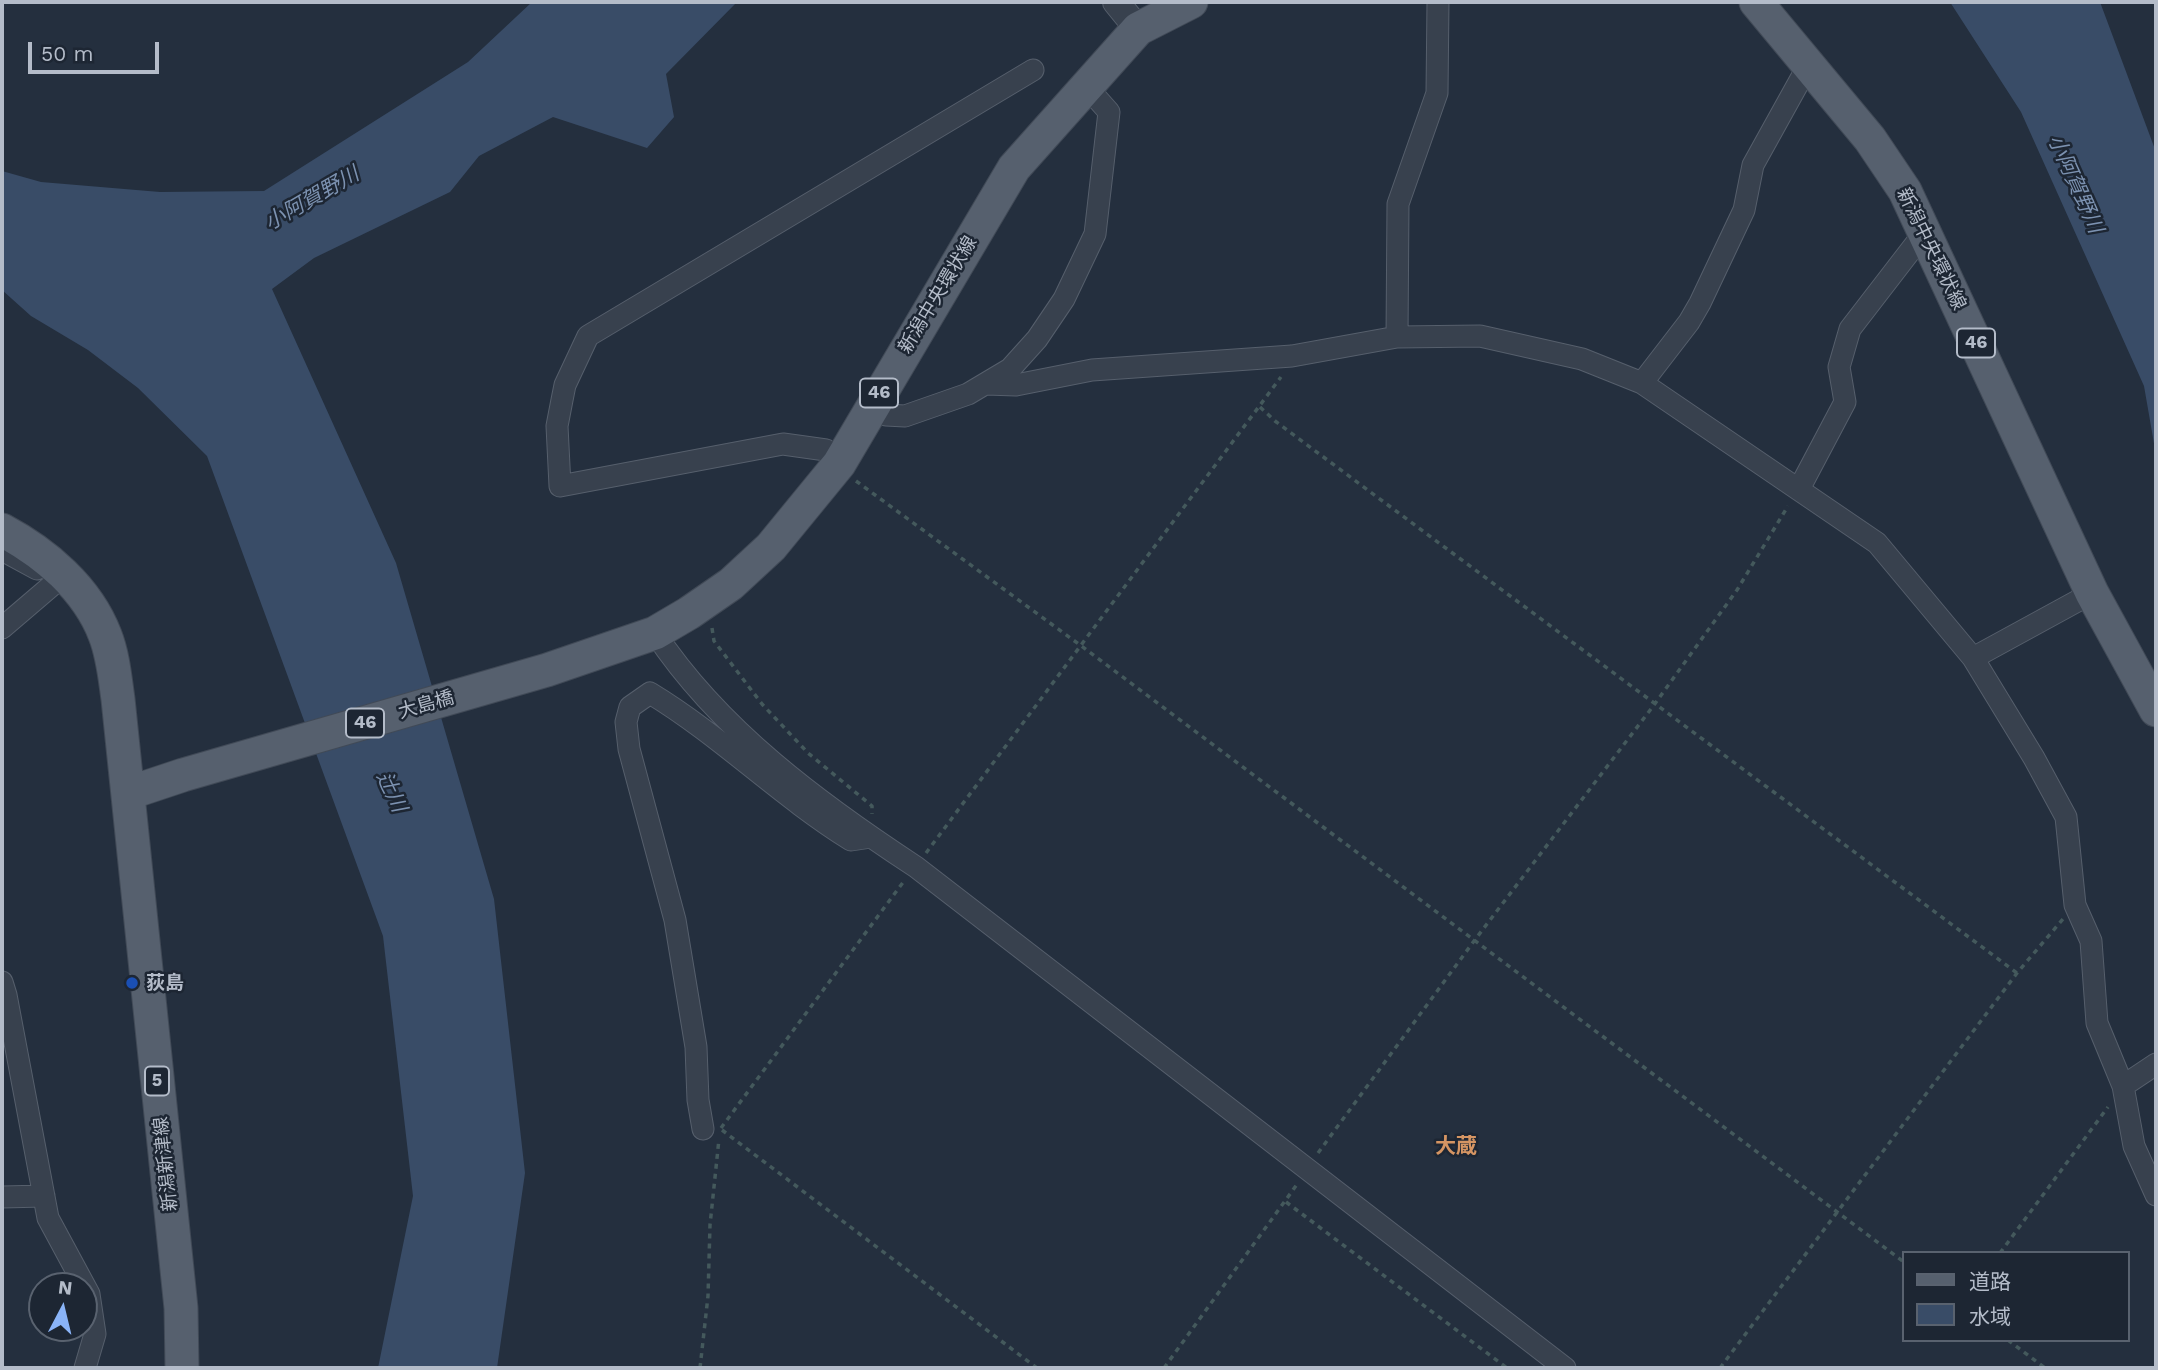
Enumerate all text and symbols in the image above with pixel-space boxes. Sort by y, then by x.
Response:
scale bar [32,28,163,72]
text: 50 m [41,41,93,66]
water label: 小阿賀野川 [2042,131,2108,237]
water label: 小阿賀野川 [260,162,364,236]
street label: 新潟中央環状線 [1892,184,1970,314]
street label: 新潟中央環状線 [894,232,982,358]
road number: 46 [1957,328,1995,358]
road number: 46 [860,379,898,408]
street label: 大島橋 [395,686,457,724]
road number: 46 [346,708,384,738]
water label: 辻川 [371,768,411,816]
place label: 荻島 [146,972,184,994]
marker: 荻島 [124,975,140,991]
road number: 5 [145,1066,169,1096]
street label: 新潟新津線 [150,1116,182,1212]
district label: 大蔵 [1435,1134,1477,1160]
legend [1902,1251,2130,1342]
text: 道路 [1969,1269,2011,1294]
north arrow [28,1272,98,1342]
text: N [57,1275,74,1300]
text: 水域 [1969,1304,2011,1329]

